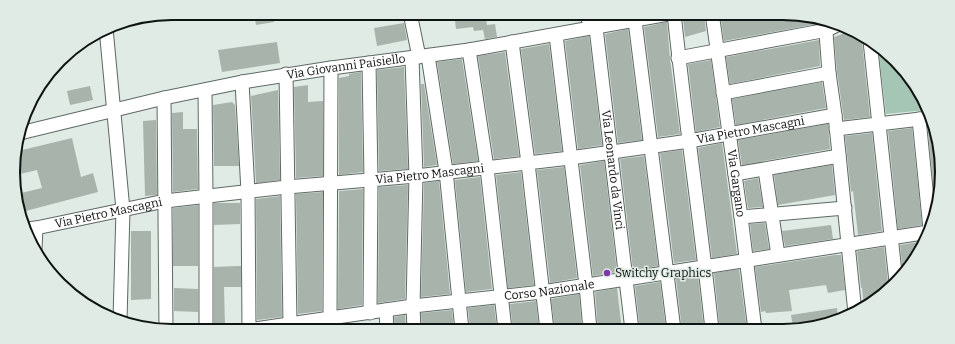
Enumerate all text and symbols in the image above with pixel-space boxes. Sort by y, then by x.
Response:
street label: Via Giovanni Paisiello [286,51,406,82]
street label: Via Leonardo da Vinci [599,109,627,231]
street label: Via Pietro Mascagni [696,113,806,146]
street label: Via Gargano [724,149,748,218]
street label: Via Pietro Mascagni [375,161,485,186]
street label: Via Pietro Mascagni [54,195,164,231]
place label: Switchy Graphics [615,266,712,280]
marker: Switchy Graphics [602,268,612,278]
street label: Corso Nazionale [503,277,595,303]

